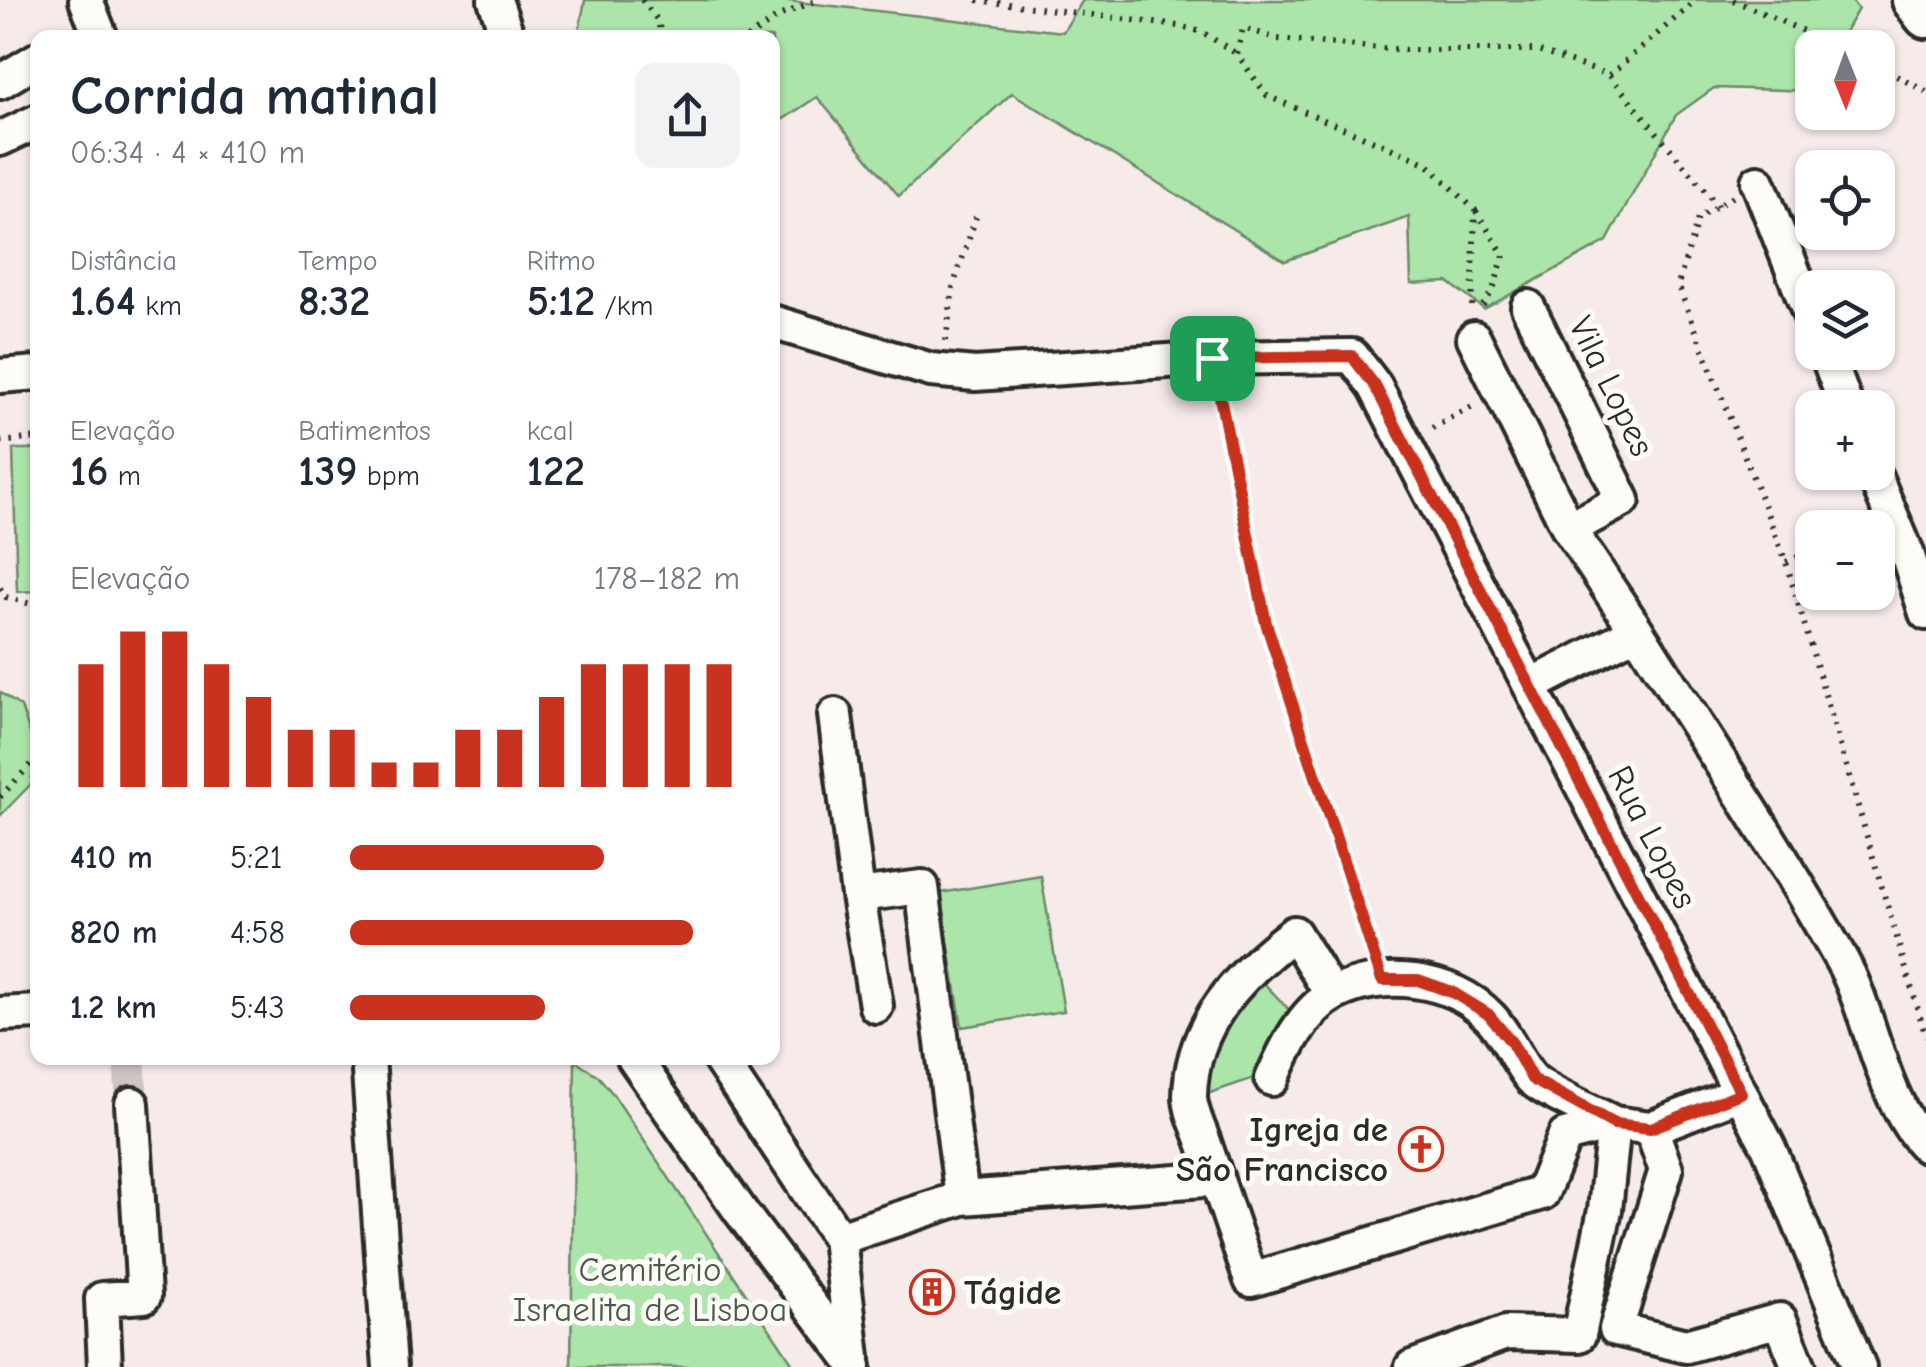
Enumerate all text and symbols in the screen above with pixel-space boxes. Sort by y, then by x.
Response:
north arrow [1795,30,1895,130]
map controls [1795,30,1895,610]
button: share [635,63,740,168]
text: Corrida matinal [70,64,439,128]
text: 06:34 · 4 × 410 m [70,134,305,171]
button: locate [1795,150,1895,250]
text: Distância [70,245,177,277]
text: Tempo [298,245,378,277]
text: Ritmo [527,245,596,277]
button: layers [1795,270,1895,370]
text: 1.64 [70,277,136,326]
text: 8:32 [298,277,370,326]
text: 5:12 [527,277,595,326]
text: km [136,290,182,322]
text: /km [595,290,653,322]
street label: Vila Lopes [1560,310,1663,463]
pin [1170,316,1255,401]
icon: arrive [1185,331,1240,386]
button: + [1795,390,1895,490]
text: Elevação [70,415,175,447]
text: Batimentos [298,415,431,447]
text: kcal [527,415,574,447]
text: 16 [70,447,108,496]
text: 139 [298,447,358,496]
text: 122 [527,447,585,496]
text: m [108,460,141,492]
text: bpm [358,460,420,492]
button: − [1795,510,1895,610]
text: Elevação [70,560,190,597]
text: 178–182 m [594,560,740,597]
street label: Rua Lopes [1599,759,1706,915]
text: 410 m [70,839,153,876]
text: 5:21 [230,839,283,876]
text: 820 m [70,914,158,951]
text: 4:58 [230,914,285,951]
text: 1.2 km [70,989,157,1026]
text: 5:43 [230,989,285,1026]
place label: Igreja de São Francisco [1176,1109,1388,1190]
church icon: Igreja de São Francisco [1398,1126,1444,1172]
park label: Cemitério Israelita de Lisboa [513,1249,787,1330]
building icon: Tágide [909,1269,955,1315]
place label: Tágide [964,1272,1061,1313]

